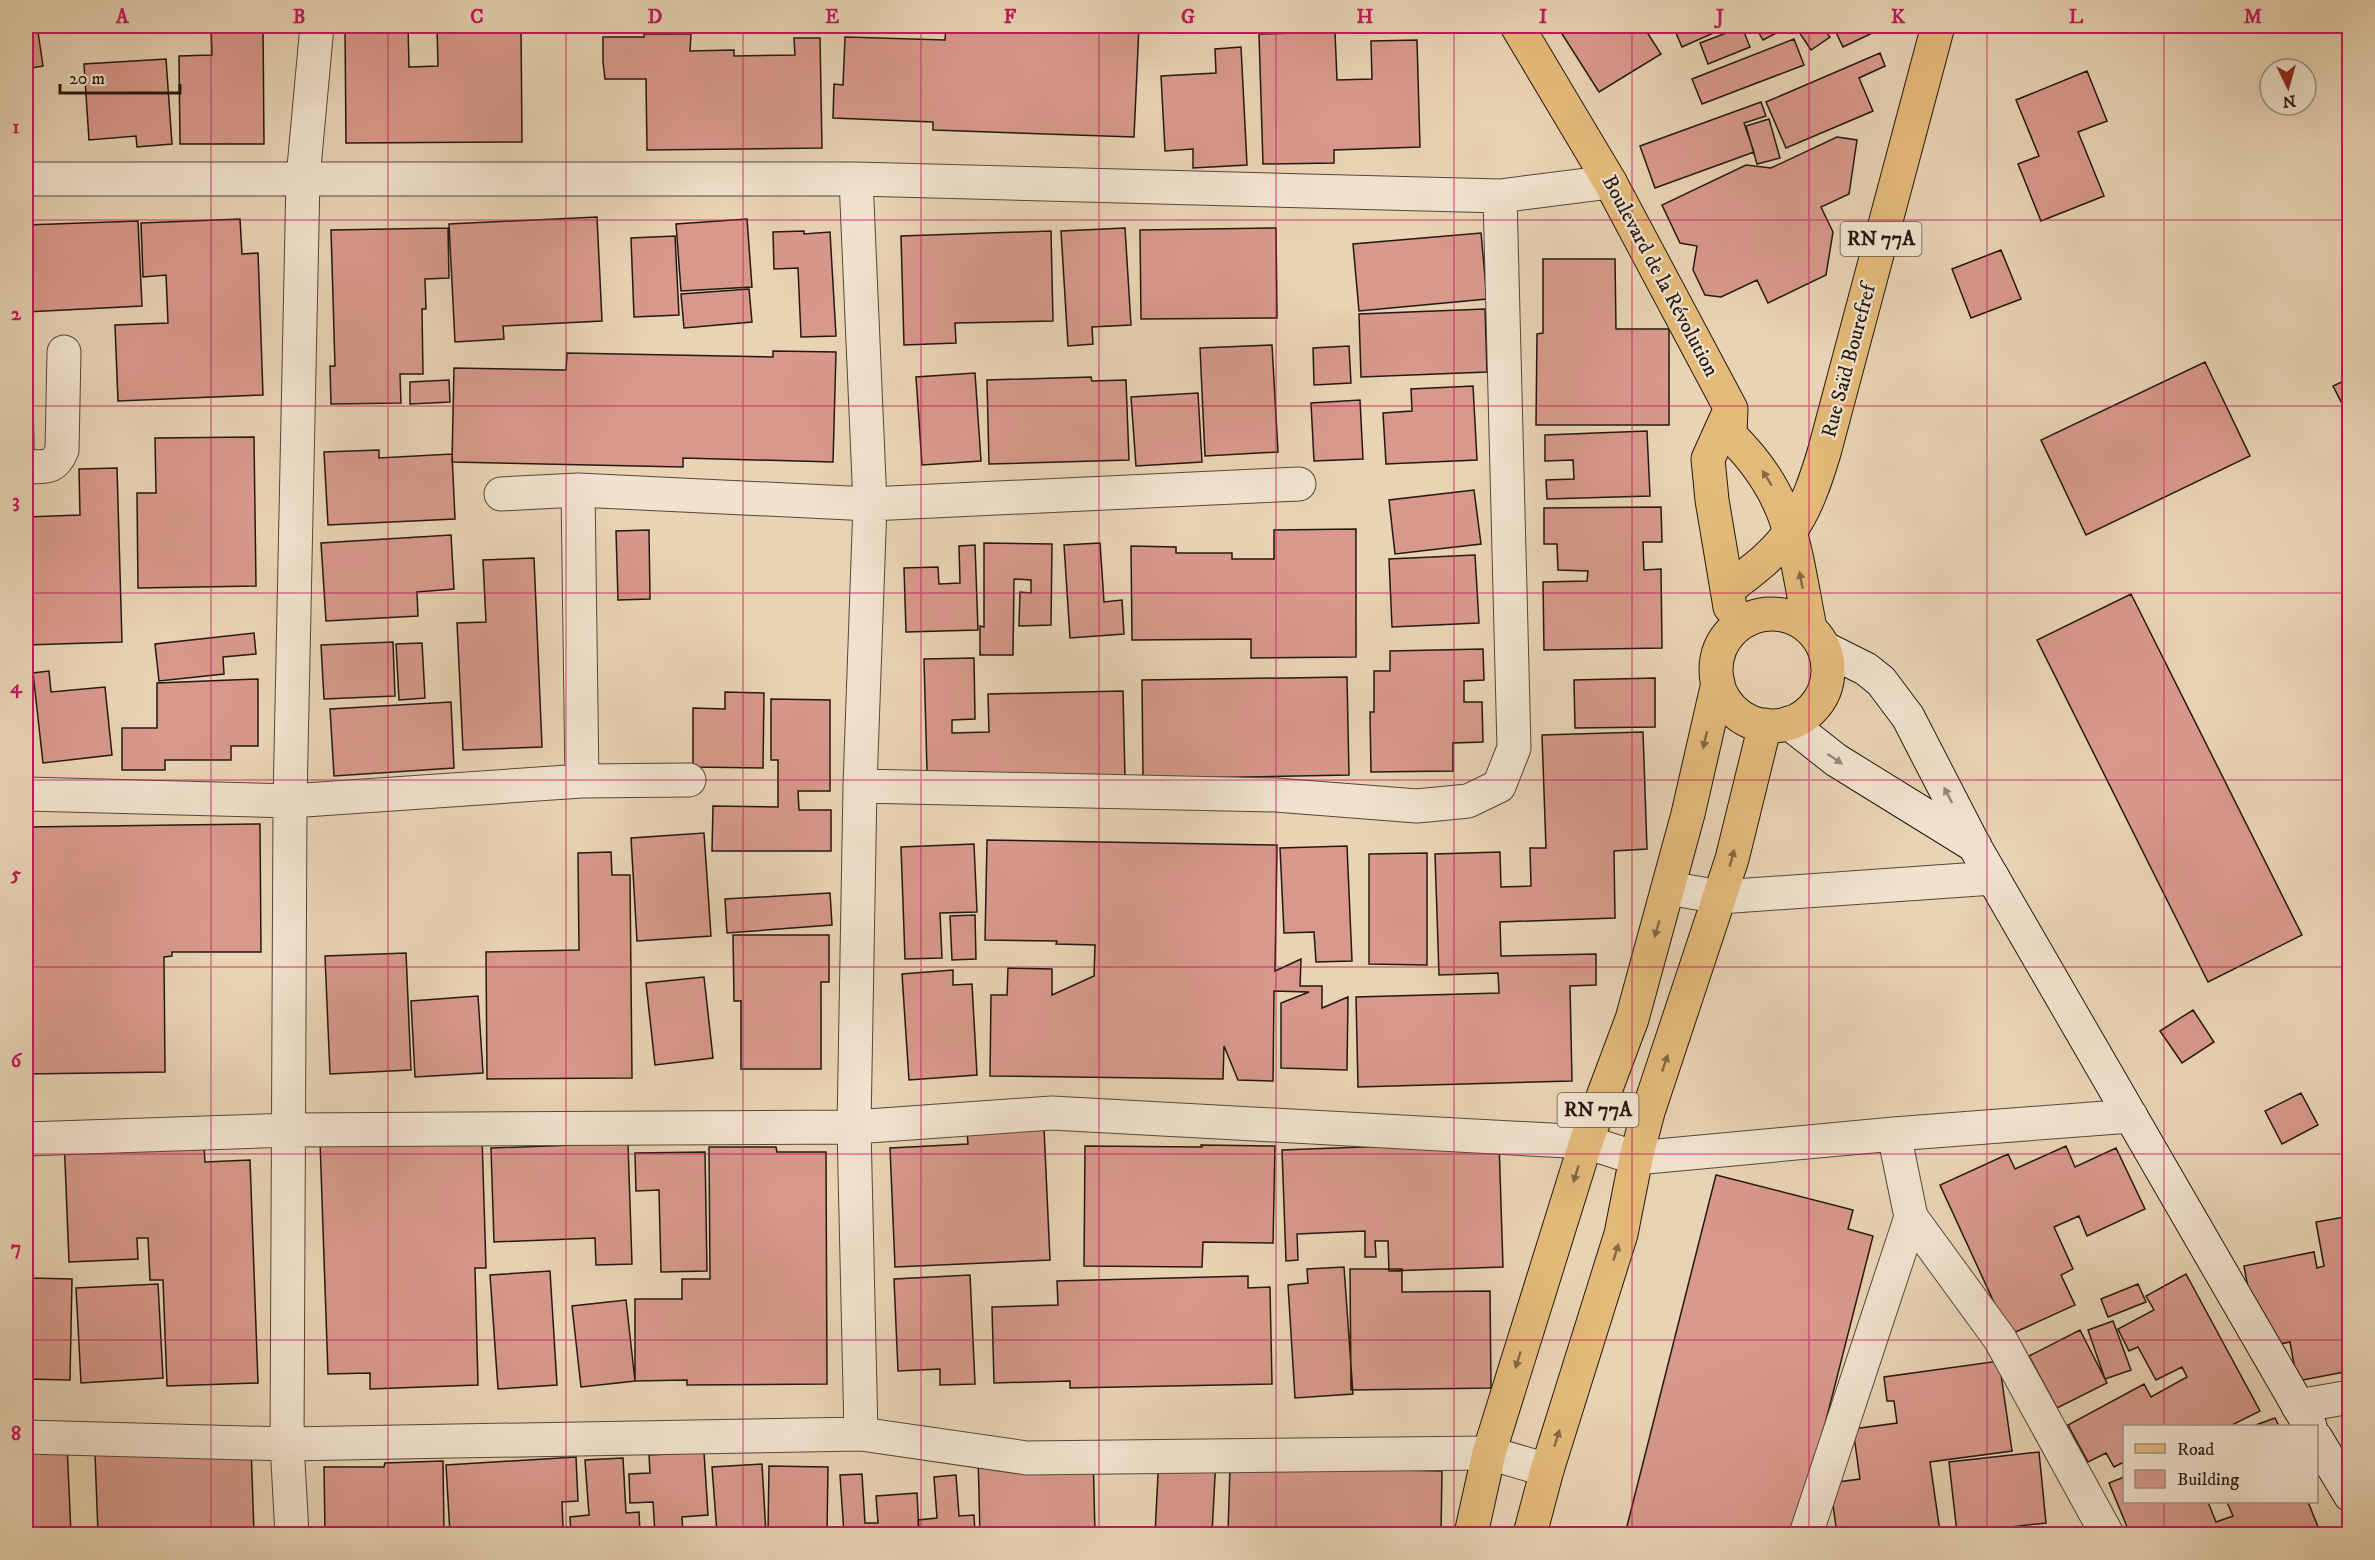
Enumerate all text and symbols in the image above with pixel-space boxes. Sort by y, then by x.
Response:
text: A [115,5,130,30]
text: B [293,5,305,30]
text: C [470,5,484,30]
text: D [648,5,663,30]
text: E [825,5,839,30]
text: F [1004,5,1017,30]
text: G [1181,5,1195,30]
text: H [1357,5,1374,30]
text: I [1539,5,1547,30]
text: J [1714,5,1724,30]
text: K [1891,5,1906,30]
text: L [2069,5,2084,30]
text: M [2244,5,2262,30]
scale bar [60,57,180,95]
north arrow [2258,57,2318,117]
text: 20 m [69,68,105,90]
text: N [2282,90,2297,111]
text: 1 [12,115,20,140]
street label: Boulevard de la Révolution [1596,171,1724,381]
road number: RN 77A [1840,222,1922,256]
street label: Rue Saïd Bourefref [1816,278,1883,441]
text: 2 [11,302,22,327]
one-way arrow [1761,470,1772,486]
text: 3 [12,489,20,514]
one-way arrow [1796,570,1805,589]
text: 4 [10,675,23,700]
one-way arrow [1700,731,1709,750]
one-way arrow [1827,753,1843,764]
one-way arrow [1943,786,1953,803]
one-way arrow [1727,849,1737,867]
text: 5 [10,862,21,887]
one-way arrow [1651,920,1661,938]
text: 6 [11,1049,23,1074]
one-way arrow [1660,1054,1670,1072]
road number: RN 77A [1558,1093,1638,1127]
one-way arrow [1571,1165,1580,1183]
text: 7 [11,1236,21,1261]
one-way arrow [1611,1243,1621,1261]
one-way arrow [1513,1351,1522,1369]
text: 8 [11,1422,21,1447]
legend [2123,1425,2318,1503]
one-way arrow [1553,1429,1562,1447]
text: Road [2177,1439,2214,1461]
text: Building [2177,1469,2239,1491]

